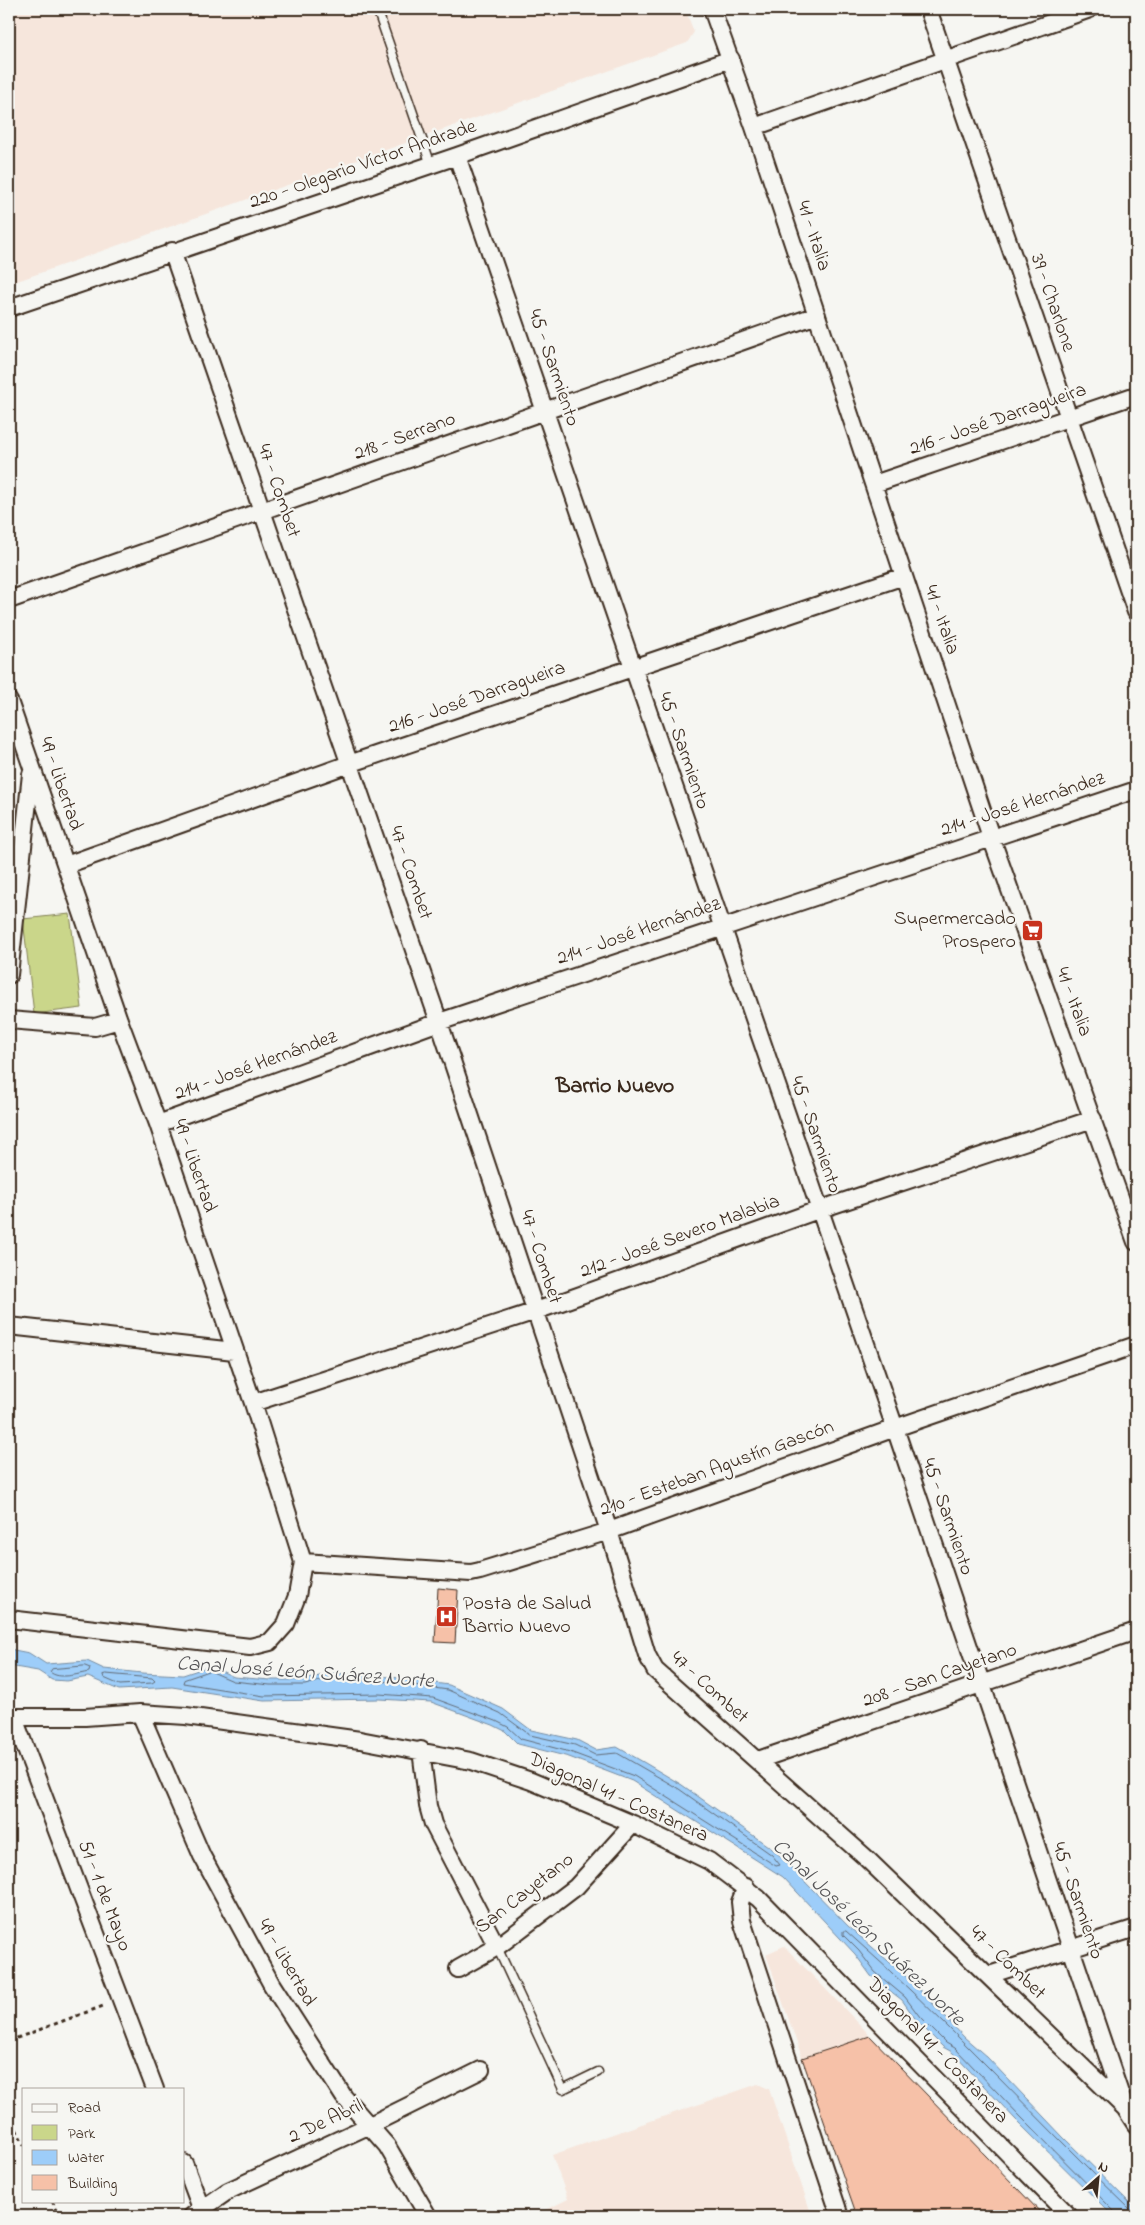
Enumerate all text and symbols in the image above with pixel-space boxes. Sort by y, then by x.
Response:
street label: 220 - Olegario Víctor Andrade [246,112,481,218]
street label: 41 - Italia [788,197,838,275]
street label: 39 - Charlone [1022,250,1082,356]
street label: 45 - Sarmiento [519,306,587,430]
street label: 216 - José Darragueira [906,376,1091,465]
street label: 218 - Serrano [350,405,460,469]
street label: 47 - Combet [248,440,308,542]
street label: 41 - Italia [916,581,966,659]
street label: 216 - José Darragueira [385,654,570,743]
street label: 45 - Sarmiento [649,689,717,813]
street label: 49 - Libertad [30,733,90,835]
street label: 214 - José Hernández [937,765,1110,845]
street label: 47 - Combet [380,822,440,924]
street label: 214 - José Hernández [553,890,725,974]
place label: Supermercado Prospero [894,905,1016,957]
supermarket icon: Supermercado Prospero [1020,919,1044,943]
street label: 41 - Italia [1047,963,1099,1041]
street label: 214 - José Hernández [170,1023,342,1109]
district label: Barrio Nuevo [555,1071,674,1103]
street label: 45 - Sarmiento [781,1073,849,1197]
street label: 49 - Libertad [164,1115,224,1217]
street label: 212 - José Severo Malabia [576,1187,784,1287]
street label: 47 - Combet [511,1206,569,1308]
street label: 210 - Esteban Agustín Gascón [596,1413,839,1526]
street label: 45 - Sarmiento [913,1455,981,1579]
place label: Posta de Salud Barrio Nuevo [462,1590,591,1642]
hospital icon: Posta de Salud Barrio Nuevo [435,1604,459,1628]
street label: 208 - San Cayetano [859,1636,1021,1716]
street label: 47 - Combet [663,1645,755,1731]
water label: Canal José León Suárez Norte [175,1649,436,1697]
street label: Diagonal 41 - Costanera [522,1745,713,1852]
water label: Canal José León Suárez Norte [765,1833,972,2034]
street label: 51 - 1 de Mayo [70,1836,138,1956]
street label: 45 - Sarmiento [1043,1839,1111,1963]
street label: San Cayetano [470,1846,580,1942]
street label: 49 - Libertad [249,1914,323,2012]
street label: 47 - Combet [962,1919,1052,2007]
street label: Diagonal 41 - Costanera [858,1970,1015,2132]
legend [22,2088,185,2202]
street label: 2 De Abril [284,2092,368,2152]
text: Road [68,2097,101,2119]
text: Park [68,2123,96,2145]
text: Water [68,2147,104,2169]
north arrow [1072,2152,1122,2202]
text: N [1094,2156,1112,2179]
text: Building [67,2173,117,2196]

